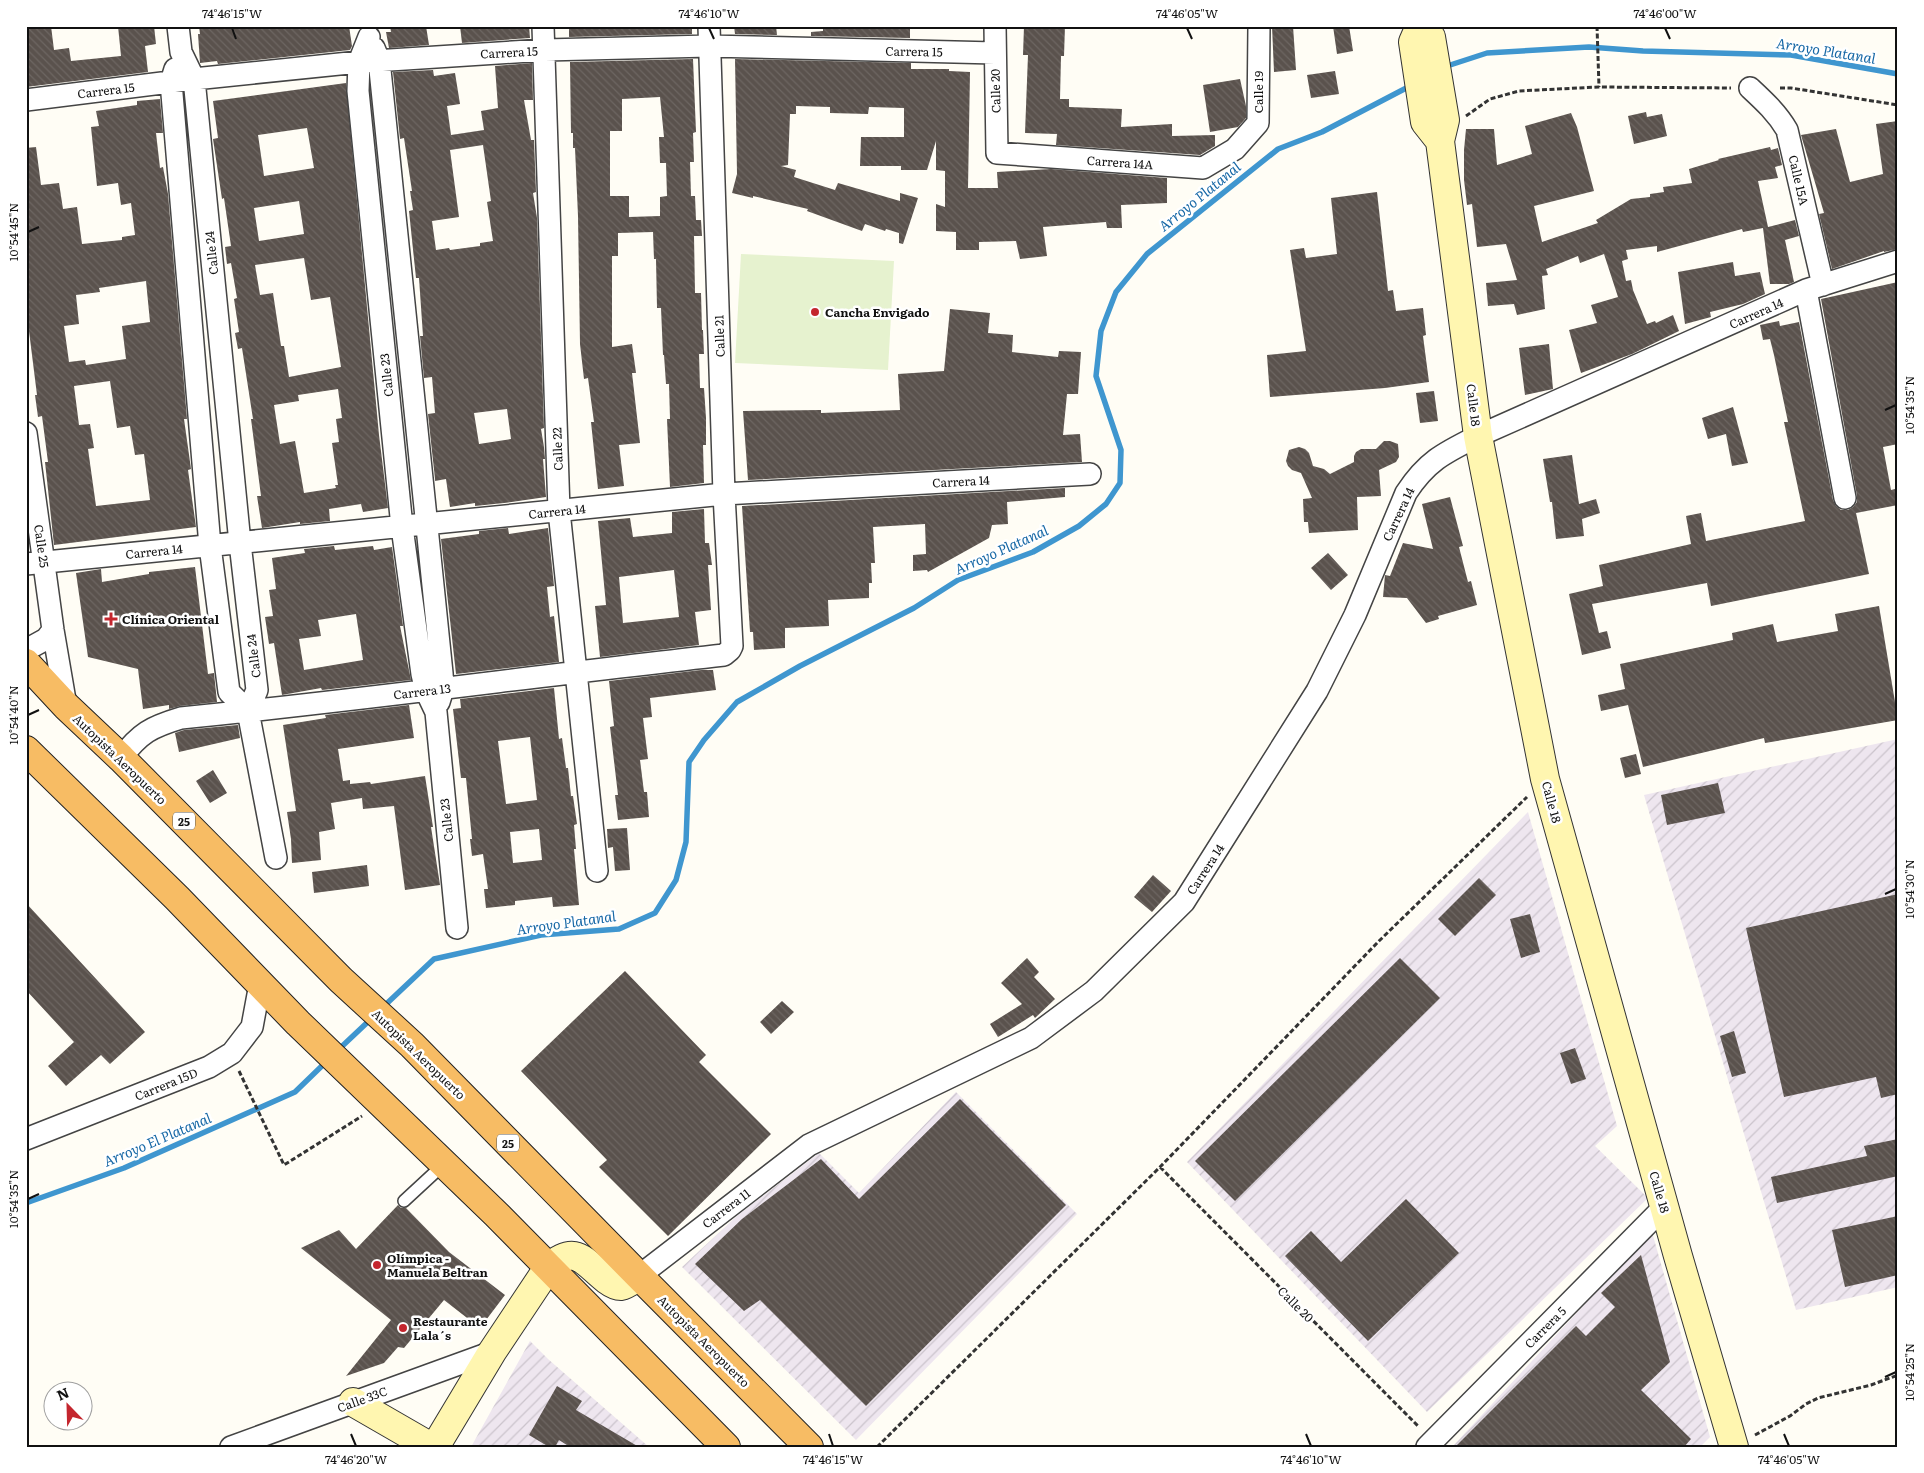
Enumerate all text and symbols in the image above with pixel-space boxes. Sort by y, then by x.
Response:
text: 74°46'15"W [202,4,262,22]
text: 74°46'10"W [679,4,740,22]
text: 74°46'05"W [1156,4,1218,22]
text: 74°46'00"W [1633,4,1697,22]
water label: Arroyo Platanal [1775,32,1877,68]
street label: Carrera 15 [885,41,943,61]
street label: Carrera 15 [480,42,538,62]
street label: Calle 20 [986,69,1004,113]
street label: Calle 19 [1249,71,1267,113]
street label: Carrera 15 [76,78,136,102]
street label: Carrera 14A [1086,151,1154,173]
street label: Calle 15A [1784,153,1814,207]
water label: Arroyo Platanal [1154,157,1244,235]
text: 10°54'45"N [4,203,22,261]
street label: Calle 24 [200,230,222,276]
street label: Carrera 14 [1726,293,1786,333]
place label: Cancha Envigado [825,303,930,321]
marker: Cancha Envigado [809,306,821,318]
street label: Calle 21 [709,314,729,357]
street label: Calle 23 [375,352,397,398]
text: 10°54'35"N [1900,376,1918,434]
street label: Calle 18 [1462,383,1486,428]
street label: Calle 22 [547,427,567,471]
street label: Carrera 14 [932,470,991,491]
street label: Carrera 14 [1378,484,1418,544]
street label: Carrera 14 [527,499,587,523]
water label: Arroyo Platanal [951,519,1051,579]
street label: Calle 25 [30,523,54,569]
street label: Carrera 14 [124,539,184,563]
place label: Clínica Oriental [122,610,220,628]
marker: Clínica Oriental [104,612,118,626]
street label: Calle 24 [241,633,265,679]
street label: Carrera 13 [392,679,452,703]
text: 10°54'40"N [4,685,22,745]
street label: Autopista Aeropuerto [69,710,171,808]
street label: Calle 18 [1538,779,1566,825]
street label: Calle 23 [435,797,457,843]
road number: 25 [173,812,195,829]
street label: Carrera 14 [1182,840,1228,898]
text: 10°54'30"N [1900,859,1918,919]
water label: Arroyo Platanal [515,905,617,939]
street label: Autopista Aeropuerto [368,1005,470,1103]
street label: Carrera 15D [132,1063,200,1105]
water label: Arroyo El Platanal [100,1107,214,1171]
road number: 25 [497,1134,519,1152]
street label: Calle 18 [1645,1169,1675,1215]
text: 10°54'35"N [4,1170,22,1228]
street label: Carrera 11 [698,1184,754,1232]
place label: Olímpica - Manuela Beltran [387,1249,488,1281]
marker: Olímpica - Manuela Beltran [371,1259,383,1271]
street label: Calle 20 [1274,1282,1318,1326]
street label: Autopista Aeropuerto [654,1291,754,1391]
street label: Carrera 5 [1520,1302,1570,1352]
place label: Restaurante Lala´s [413,1312,488,1344]
marker: Restaurante Lala´s [397,1322,409,1334]
text: 10°54'25"N [1900,1343,1918,1401]
north arrow [42,1380,92,1430]
text: N [53,1382,72,1405]
street label: Calle 33C [334,1382,390,1416]
text: 74°46'20"W [325,1450,387,1468]
text: 74°46'15"W [803,1450,863,1468]
text: 74°46'10"W [1281,1450,1342,1468]
text: 74°46'05"W [1758,1450,1820,1468]

